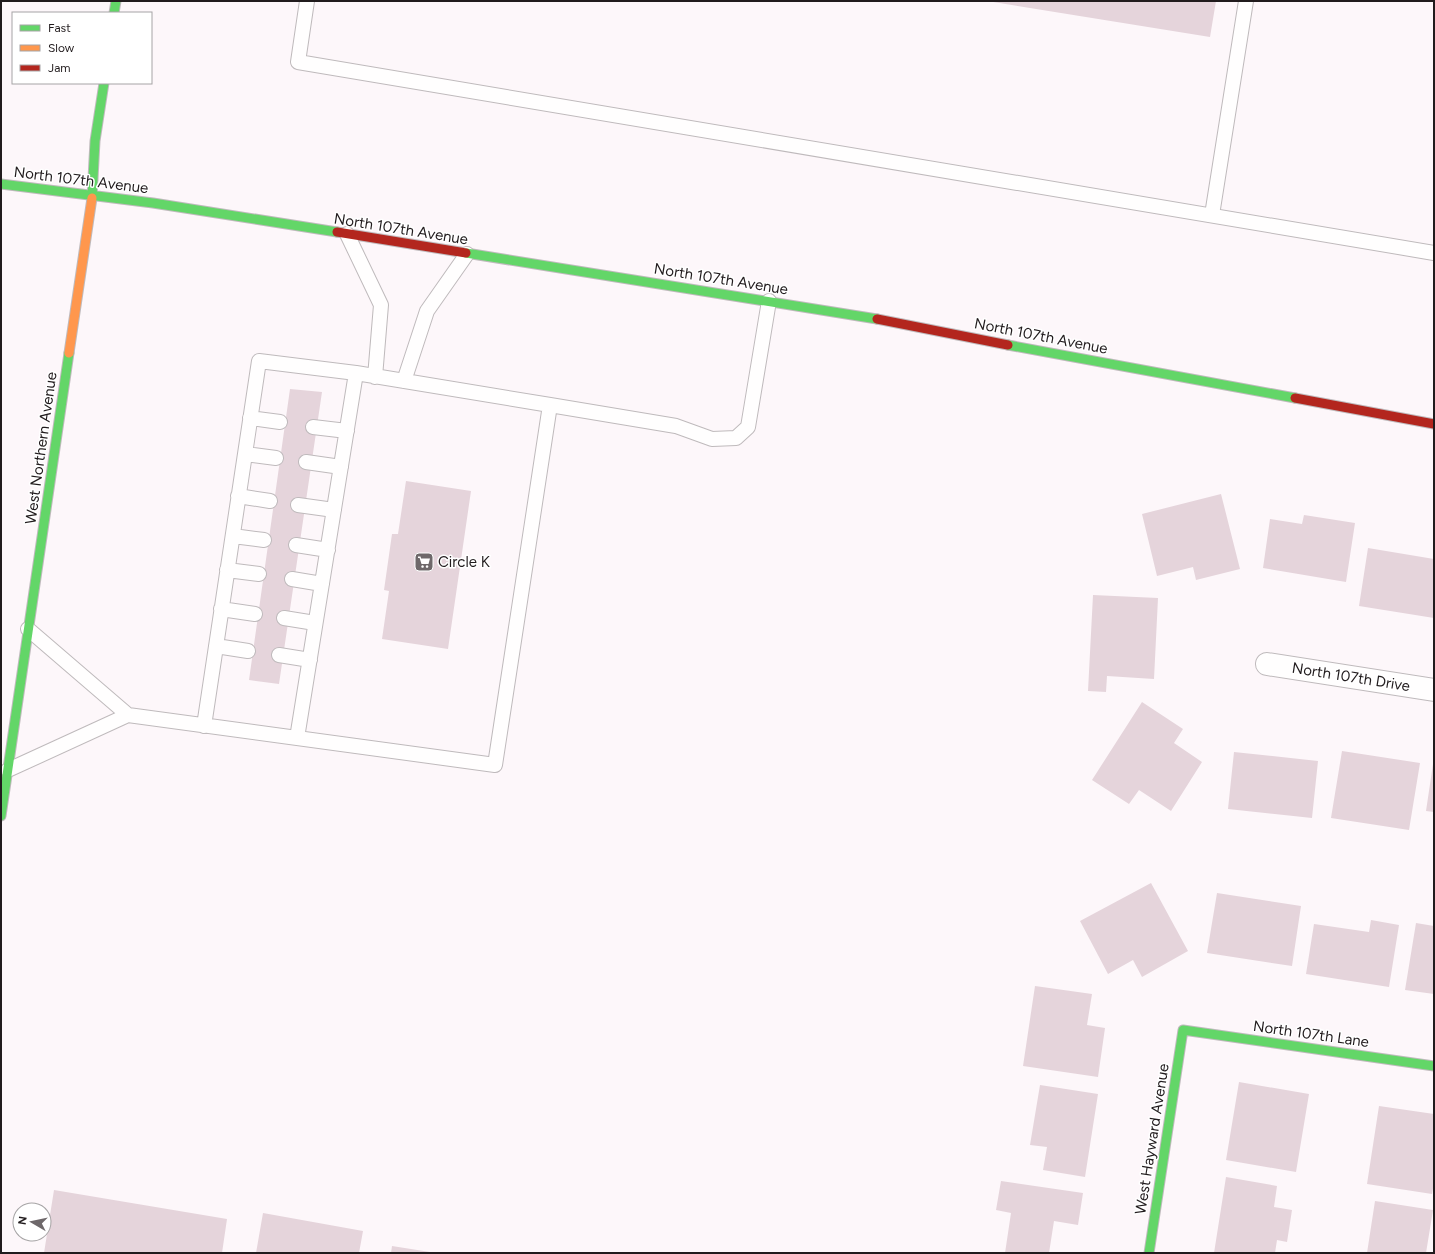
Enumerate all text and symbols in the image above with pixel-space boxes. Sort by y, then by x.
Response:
legend [12,12,152,84]
text: Fast [48,21,71,35]
text: Slow [48,41,75,55]
text: Jam [48,61,71,75]
street label: North 107th Avenue [13,163,149,197]
street label: North 107th Avenue [333,210,469,248]
street label: North 107th Avenue [653,260,789,298]
street label: North 107th Avenue [973,314,1109,358]
street label: West Northern Avenue [21,371,61,525]
supermarket icon: Circle K [413,551,435,573]
place label: Circle K [438,553,491,571]
street label: North 107th Drive [1291,659,1411,695]
street label: North 107th Lane [1252,1017,1370,1051]
street label: West Hayward Avenue [1131,1062,1173,1216]
north arrow [12,1202,52,1242]
text: N [16,1215,30,1226]

